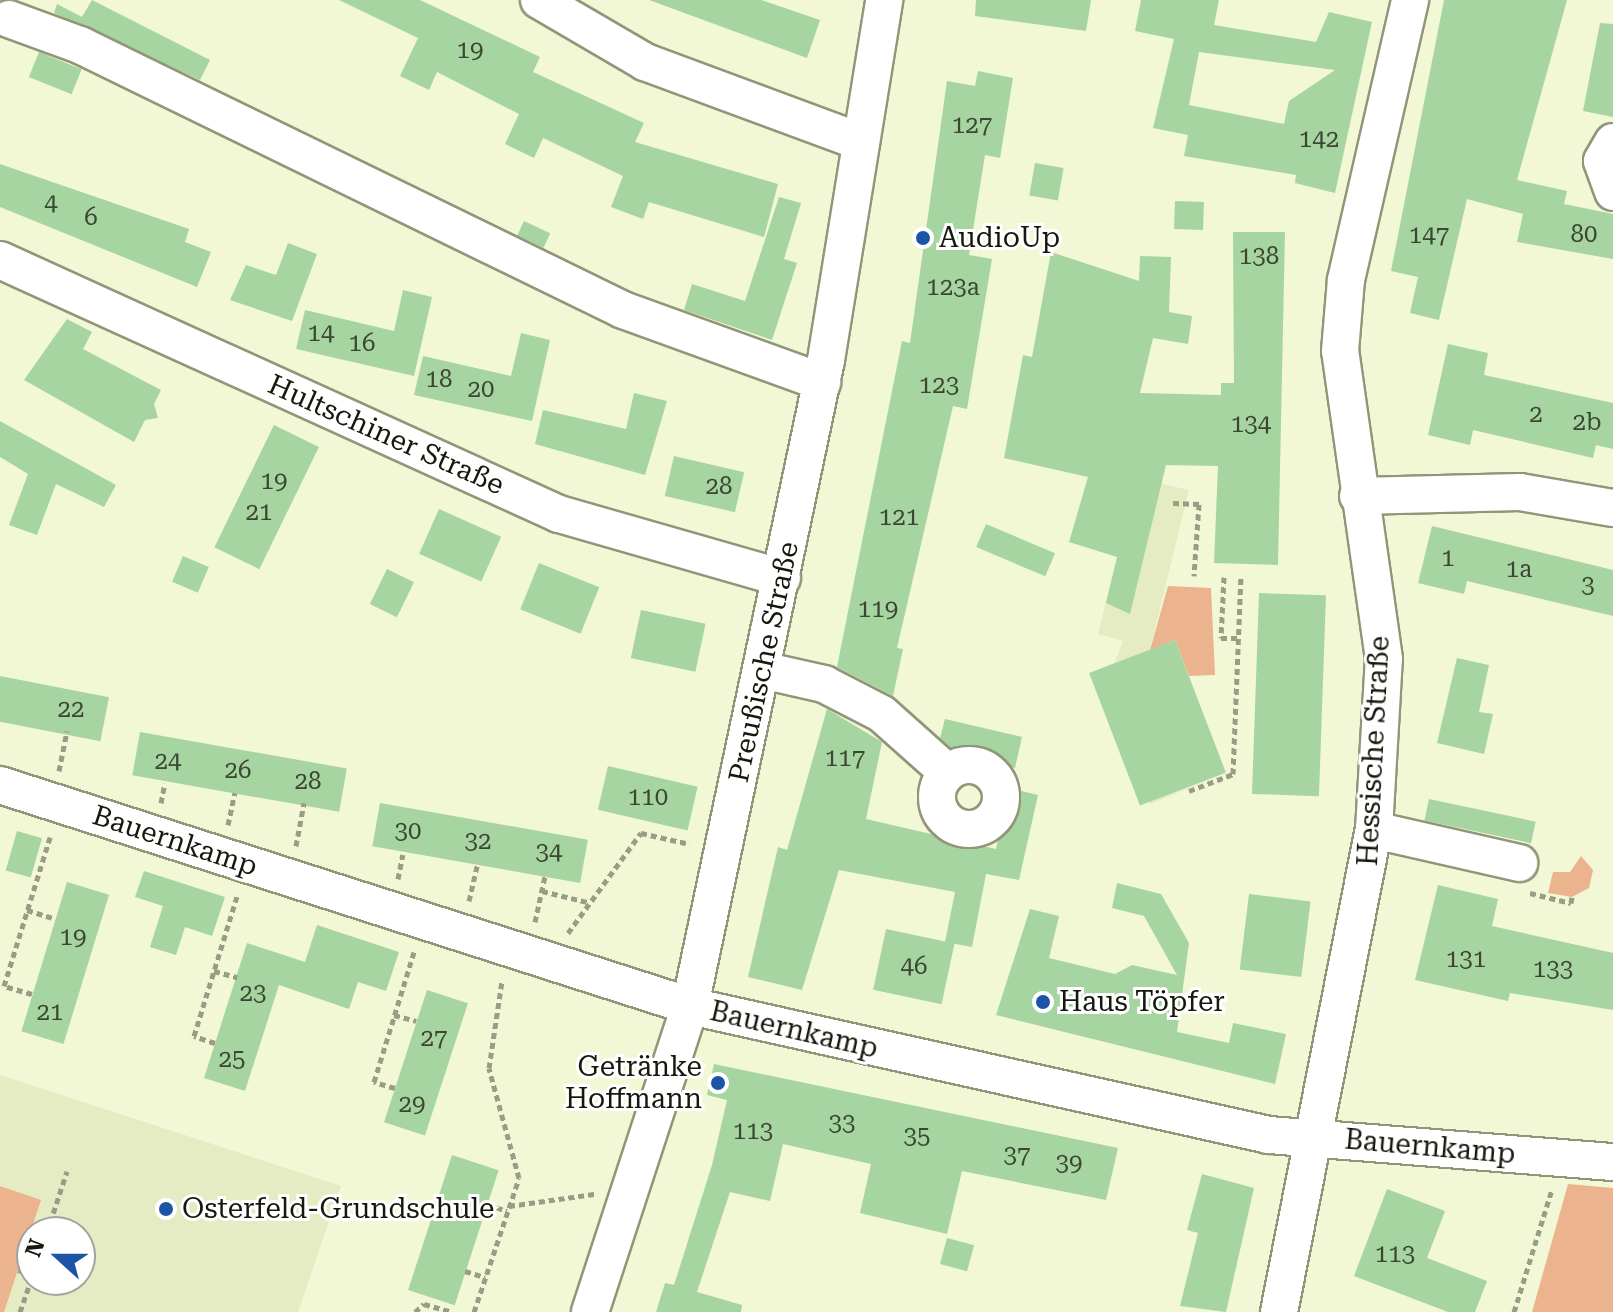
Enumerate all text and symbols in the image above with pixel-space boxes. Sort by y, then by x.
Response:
house number: 19 [457,37,483,65]
house number: 127 [952,112,992,140]
house number: 142 [1299,126,1339,154]
house number: 4 [44,190,58,218]
house number: 6 [84,204,98,232]
place label: AudioUp [939,221,1060,255]
house number: 80 [1571,221,1597,249]
house number: 147 [1409,222,1449,250]
marker: AudioUp [914,229,932,247]
house number: 138 [1239,243,1279,271]
house number: 123a [926,274,980,302]
house number: 14 [308,320,334,348]
house number: 16 [349,330,375,358]
house number: 18 [426,366,452,394]
street label: Hultschiner Straße [263,368,509,502]
house number: 123 [919,372,959,400]
house number: 20 [468,376,494,404]
house number: 2 [1529,401,1543,429]
house number: 2b [1573,409,1601,437]
house number: 134 [1231,411,1271,439]
house number: 19 [261,468,287,496]
house number: 28 [706,473,732,501]
house number: 21 [246,499,272,527]
house number: 121 [879,504,919,532]
street label: Preußische Straße [722,539,806,785]
house number: 1 [1441,545,1455,573]
house number: 1a [1506,556,1532,584]
house number: 3 [1581,572,1595,600]
house number: 119 [858,596,898,624]
street label: Hessische Straße [1351,635,1397,867]
house number: 22 [58,696,84,724]
house number: 117 [825,745,865,773]
house number: 24 [155,748,181,776]
house number: 26 [225,757,251,785]
house number: 28 [295,768,321,796]
house number: 110 [628,784,668,812]
street label: Bauernkamp [88,799,262,883]
house number: 30 [395,818,421,846]
house number: 32 [465,828,491,856]
house number: 34 [536,839,562,867]
house number: 19 [60,924,86,952]
house number: 131 [1446,946,1486,974]
house number: 46 [901,953,927,981]
house number: 133 [1533,956,1573,984]
house number: 23 [240,980,266,1008]
place label: Haus Töpfer [1059,985,1225,1019]
marker: Haus Töpfer [1034,993,1052,1011]
street label: Bauernkamp [707,994,881,1066]
house number: 21 [37,999,63,1027]
house number: 27 [421,1025,447,1053]
house number: 25 [219,1046,245,1074]
place label: Getränke Hoffmann [565,1050,702,1116]
marker: Getränke Hoffmann [709,1074,727,1092]
house number: 29 [399,1091,425,1119]
house number: 33 [829,1110,855,1138]
house number: 113 [733,1118,773,1146]
house number: 35 [904,1123,930,1151]
street label: Bauernkamp [1343,1123,1517,1171]
house number: 37 [1004,1142,1030,1170]
house number: 39 [1056,1150,1082,1178]
place label: Osterfeld-Grundschule [182,1192,494,1226]
marker: Osterfeld-Grundschule [157,1200,175,1218]
north arrow [16,1216,96,1296]
text: N [20,1236,50,1260]
house number: 113 [1375,1241,1415,1269]

